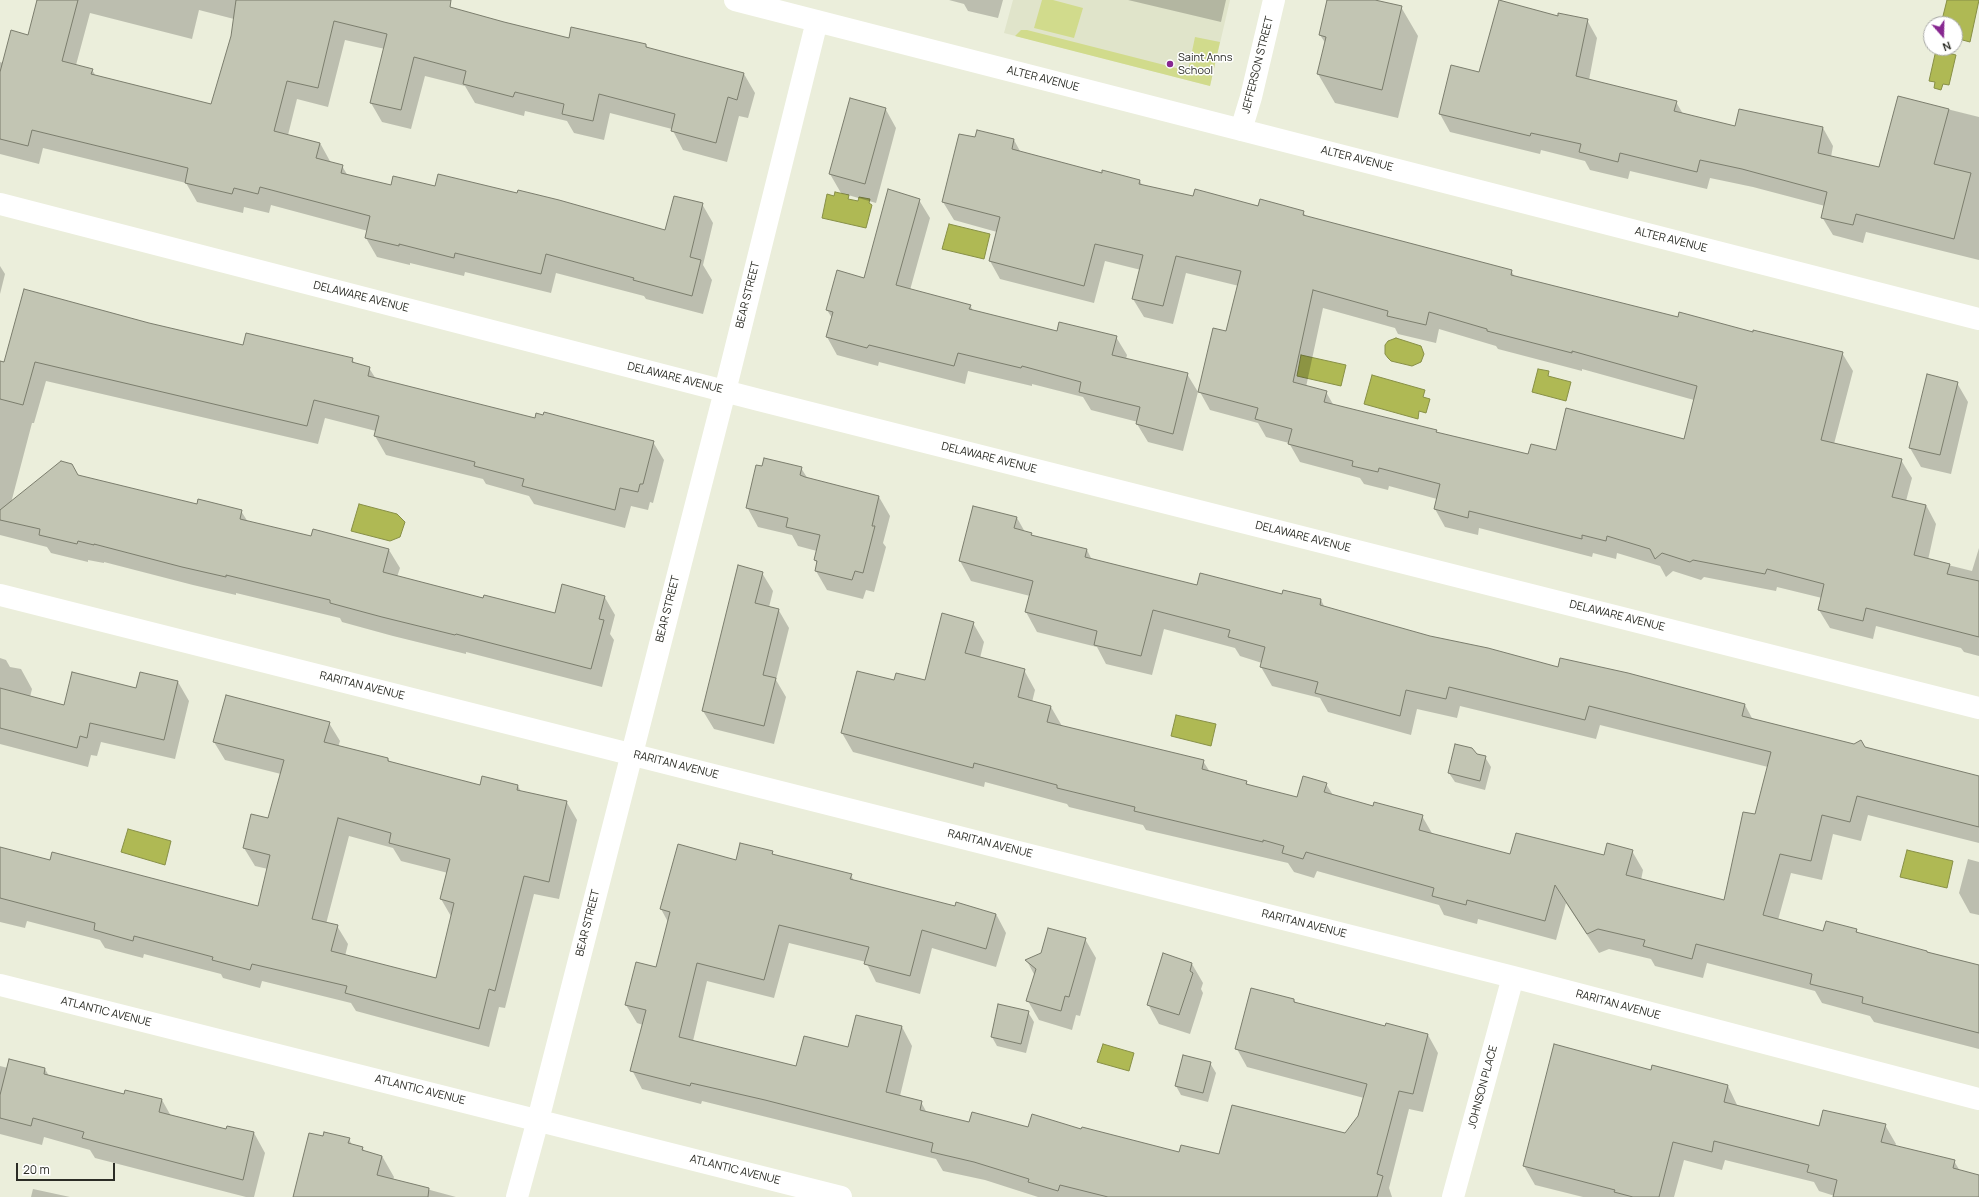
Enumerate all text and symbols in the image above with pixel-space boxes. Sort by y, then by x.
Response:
street label: JEFFERSON STREET [1240,15,1276,115]
north arrow [1923,16,1963,56]
text: N [1941,38,1953,55]
place label: Saint Anns School [1178,51,1232,77]
marker: Saint Anns School [1165,59,1175,69]
street label: ALTER AVENUE [1005,64,1081,94]
street label: ALTER AVENUE [1319,144,1395,174]
street label: ALTER AVENUE [1633,225,1709,255]
street label: BEAR STREET [733,260,763,330]
street label: DELAWARE AVENUE [312,279,410,315]
street label: DELAWARE AVENUE [626,360,724,396]
street label: DELAWARE AVENUE [940,440,1038,476]
street label: DELAWARE AVENUE [1254,519,1352,555]
street label: BEAR STREET [653,574,683,644]
street label: DELAWARE AVENUE [1568,598,1666,634]
street label: RARITAN AVENUE [318,669,406,703]
street label: RARITAN AVENUE [632,748,720,782]
street label: RARITAN AVENUE [946,827,1034,861]
street label: BEAR STREET [573,888,603,958]
street label: RARITAN AVENUE [1260,907,1348,941]
street label: RARITAN AVENUE [1574,987,1662,1023]
street label: ATLANTIC AVENUE [59,994,153,1030]
street label: JOHNSON PLACE [1466,1044,1500,1130]
street label: ATLANTIC AVENUE [373,1072,467,1108]
street label: ATLANTIC AVENUE [688,1152,782,1188]
scale bar [18,1155,117,1181]
text: 20 m [23,1161,50,1178]

